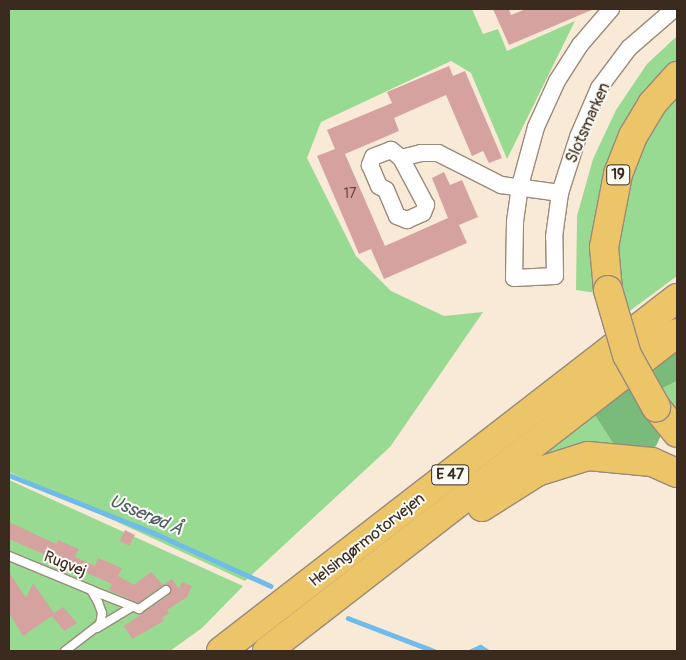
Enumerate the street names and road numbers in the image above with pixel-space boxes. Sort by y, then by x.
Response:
street label: Slotsmarken [562,80,614,166]
road number: 19 [606,162,630,188]
road number: E 47 [430,462,470,488]
street label: Helsingørmotorvejen [305,489,429,591]
street label: Rugvej [41,547,89,581]

